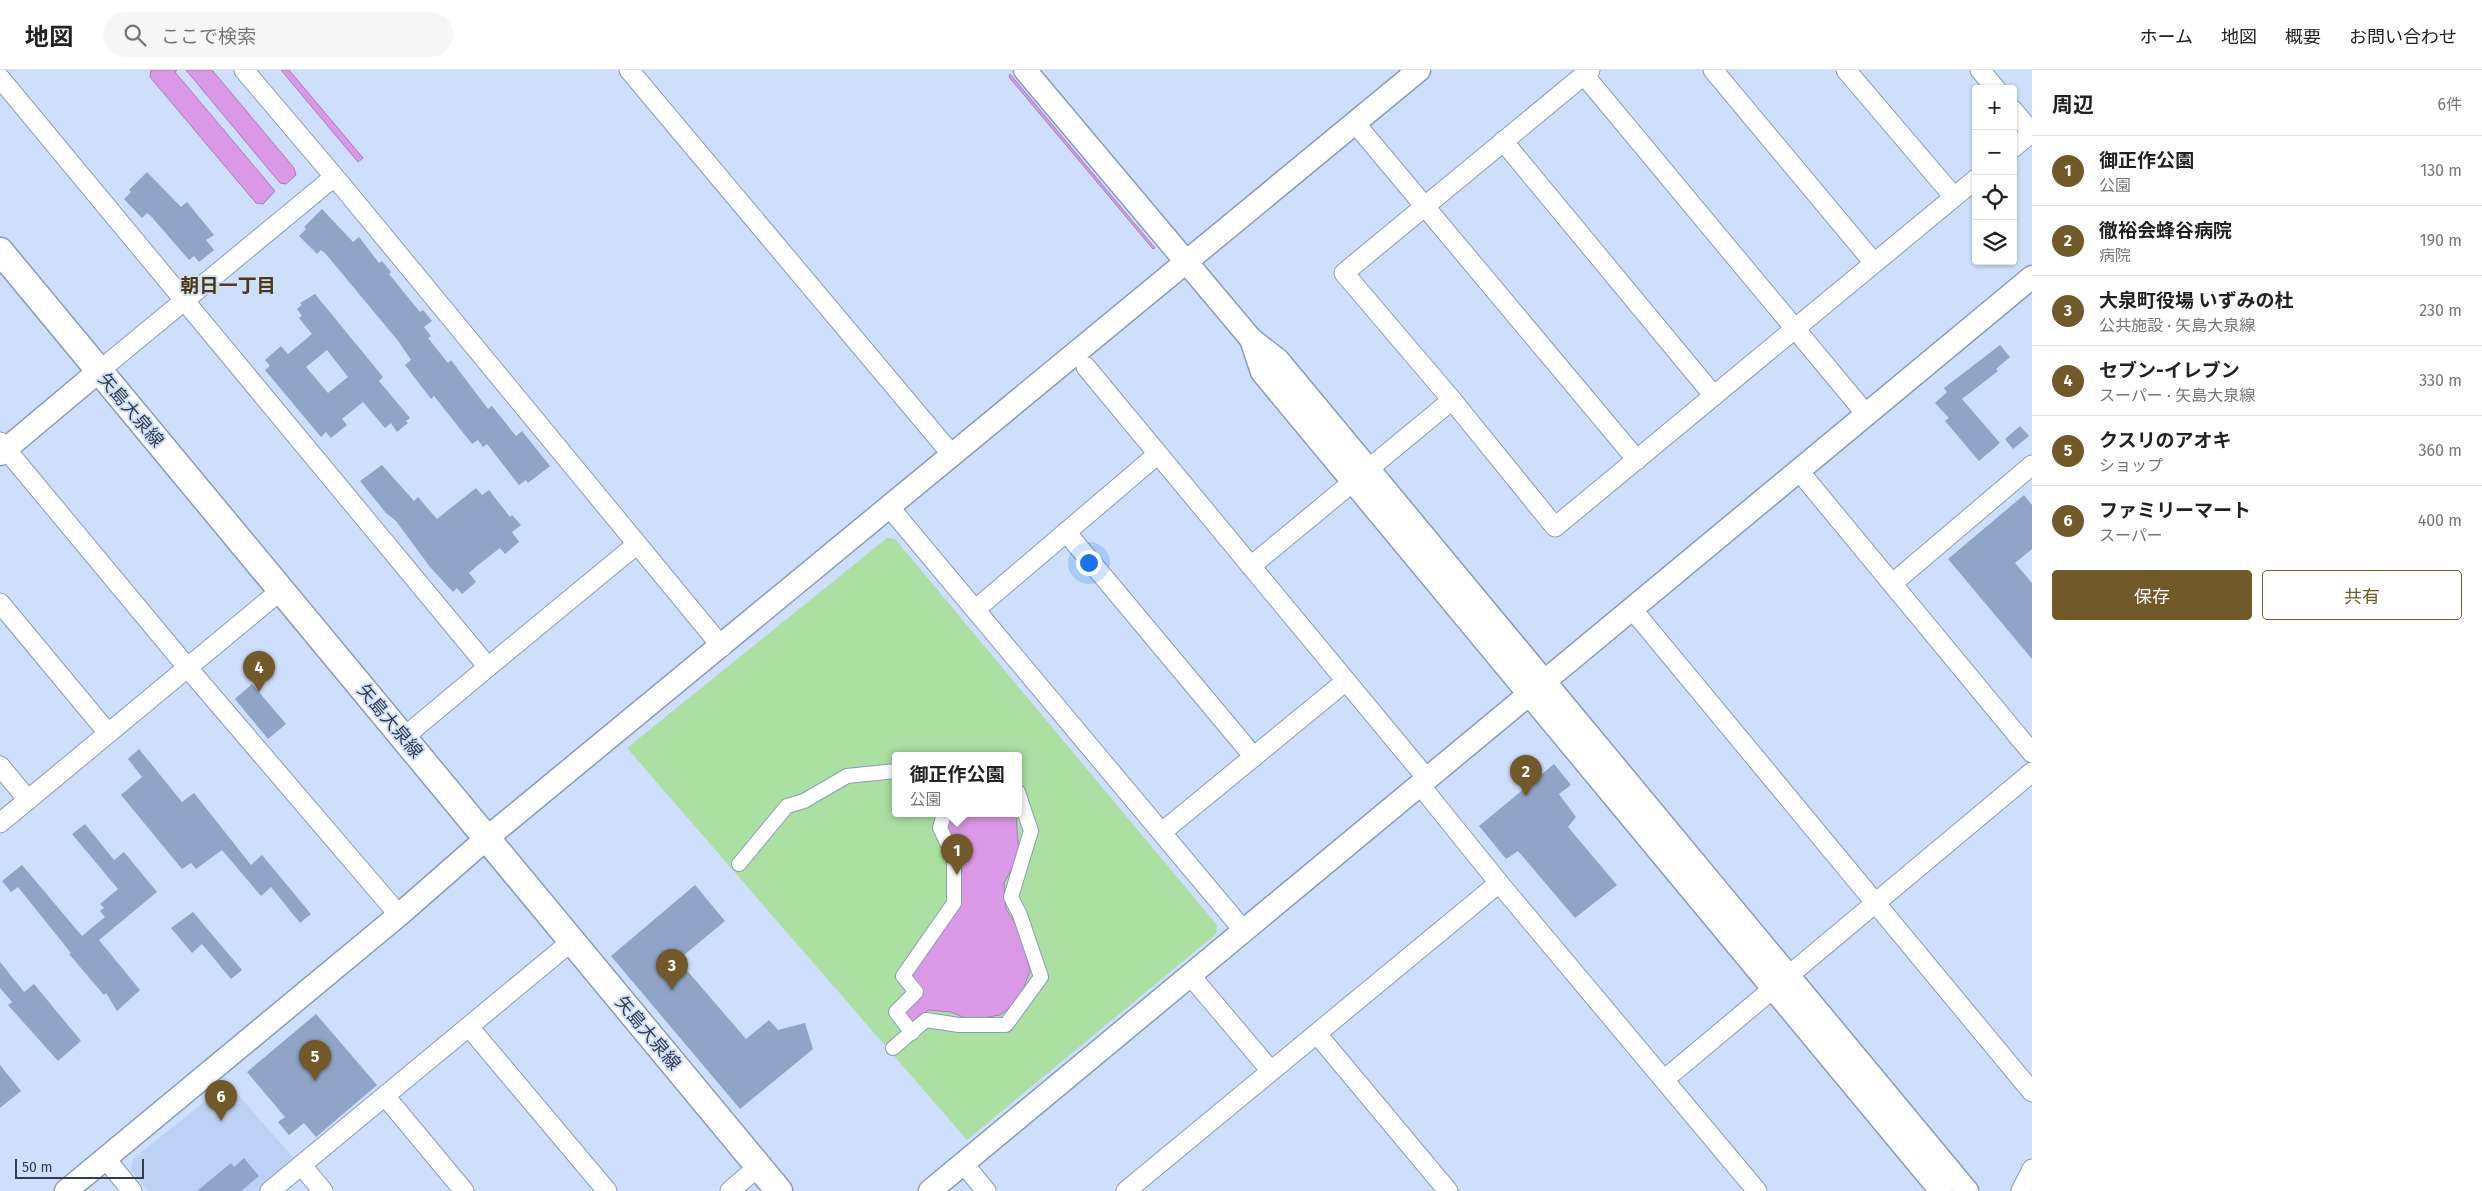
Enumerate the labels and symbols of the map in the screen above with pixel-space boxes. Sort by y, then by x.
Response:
district label: 朝日一丁目 [180,274,276,297]
street label: 矢島大泉線 [94,368,168,452]
your location [1076,550,1102,576]
pin: 4 [243,651,275,692]
street label: 矢島大泉線 [353,679,427,763]
pin: 2 [1510,755,1542,796]
pin: 1 [941,834,973,875]
pin: 3 [656,949,688,990]
street label: 矢島大泉線 [611,991,685,1075]
pin: 5 [299,1040,331,1081]
pin: 6 [205,1080,237,1121]
scale bar [15,1156,144,1179]

